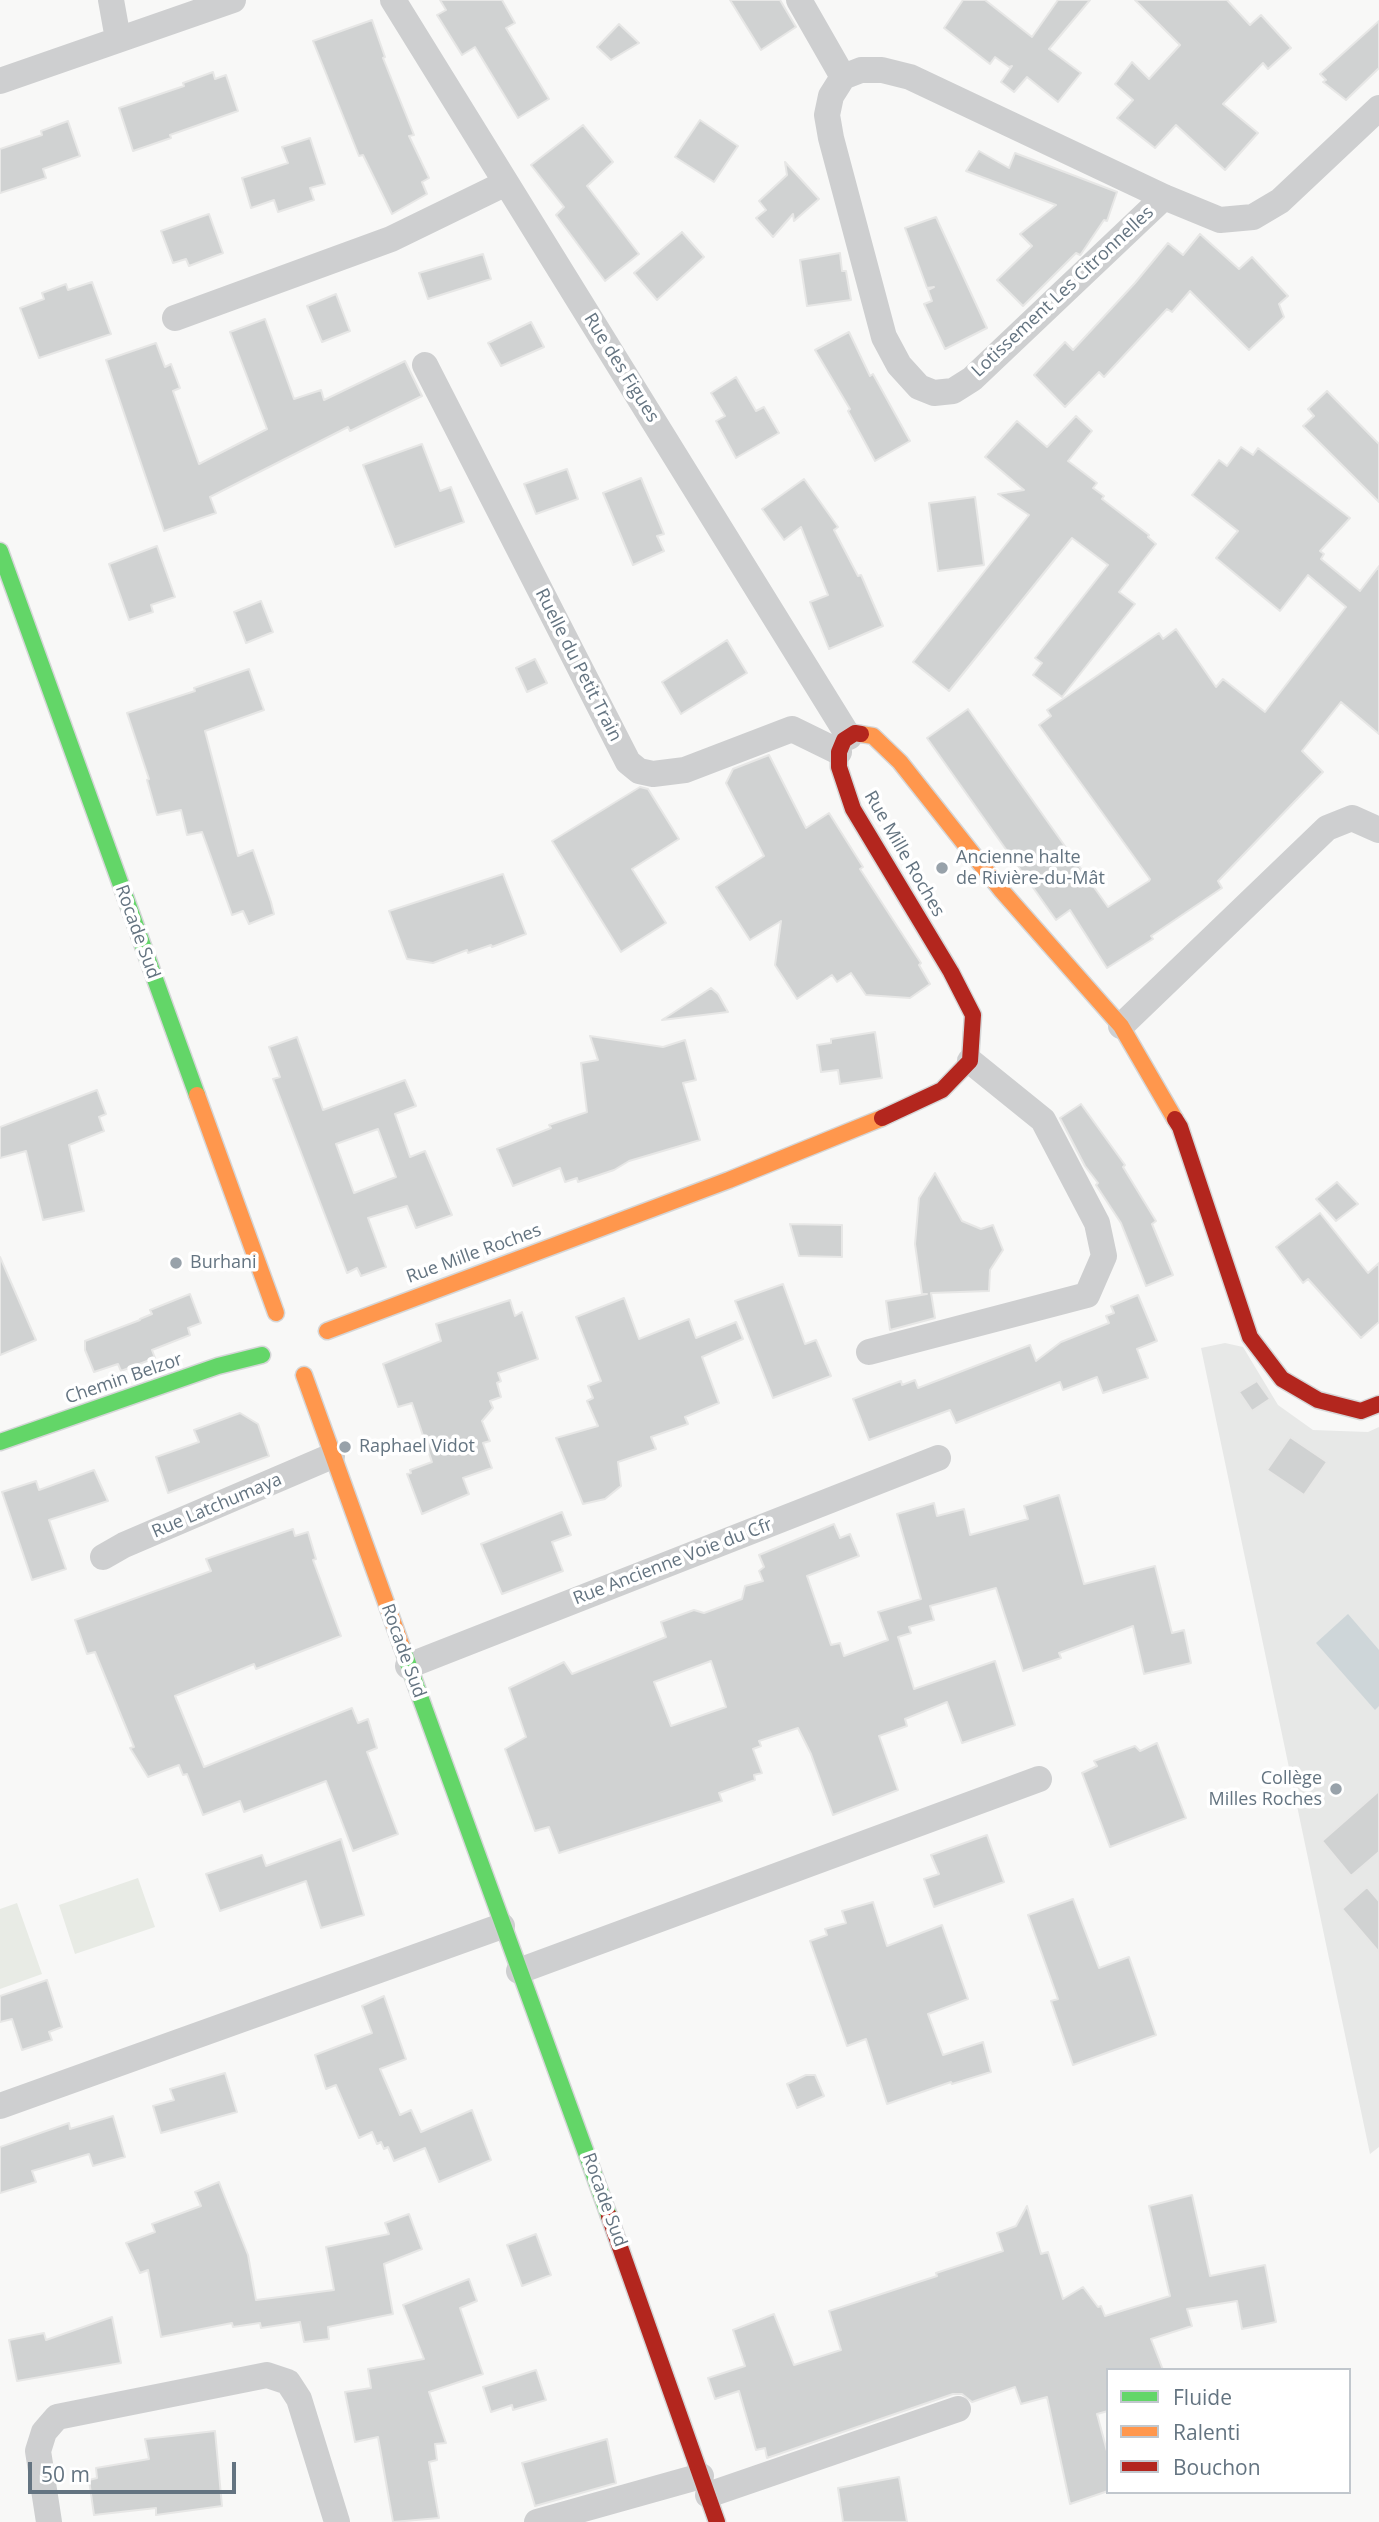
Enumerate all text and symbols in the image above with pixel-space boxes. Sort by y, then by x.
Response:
street label: Lotissement Les Citronnelles [968,202,1158,382]
street label: Rue des Figues [579,309,663,427]
street label: Ruelle du Petit Train [530,585,626,745]
street label: Rue Mille Roches [859,787,949,921]
place label: Ancienne halte de Rivière-du-Mât [956,847,1105,890]
marker: Ancienne halte de Rivière-du-Mât [934,860,950,876]
street label: Rocade Sud [110,882,164,982]
street label: Rue Mille Roches [404,1220,544,1288]
place label: Burhani [190,1252,257,1274]
marker: Burhani [168,1255,184,1271]
street label: Chemin Belzor [63,1349,185,1409]
place label: Raphael Vidot [359,1436,475,1458]
marker: Raphael Vidot [337,1439,353,1455]
street label: Rue Latchumaya [149,1469,285,1543]
street label: Rue Ancienne Voie du Cfr [570,1514,776,1610]
street label: Rocade Sud [376,1601,430,1701]
place label: Collège Milles Roches [1209,1768,1322,1810]
marker: Collège Milles Roches [1328,1781,1344,1797]
street label: Rocade Sud [577,2150,631,2250]
legend [1106,2368,1351,2494]
text: Fluide [1173,2383,1232,2411]
text: Ralenti [1173,2418,1240,2446]
scale bar [32,2448,240,2492]
text: Bouchon [1173,2453,1261,2481]
text: 50 m [41,2460,90,2488]

